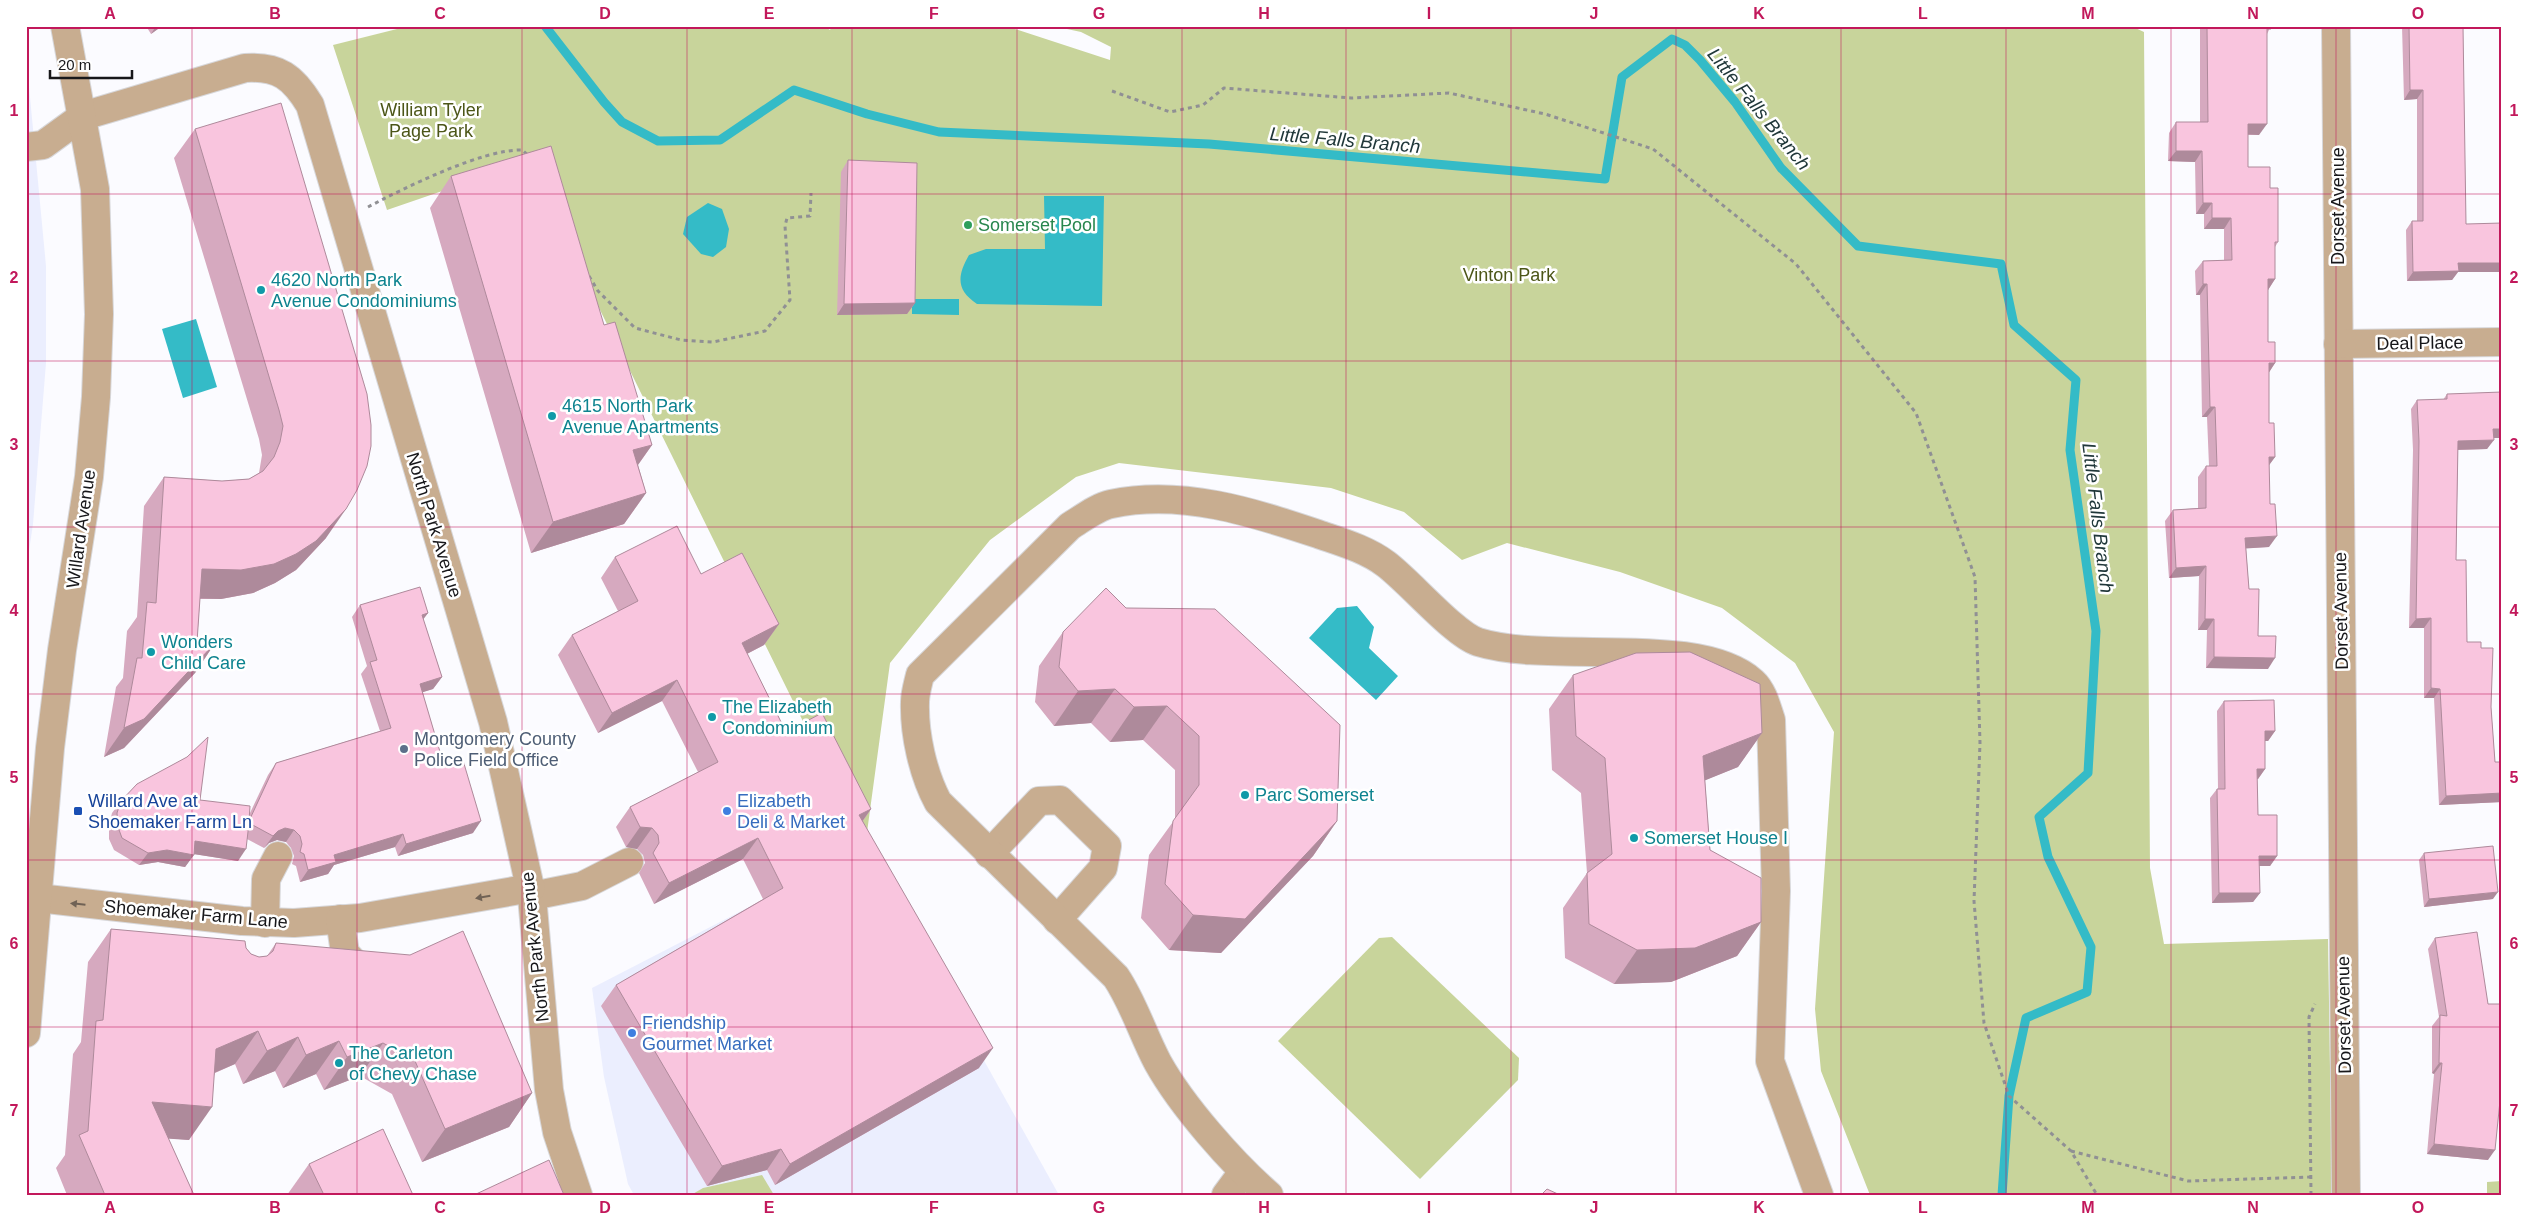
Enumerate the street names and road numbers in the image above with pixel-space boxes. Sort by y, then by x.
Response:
street label: Dorset Avenue [2328,147,2348,265]
street label: Deal Place [2376,332,2464,354]
street label: North Park Avenue [402,450,466,600]
street label: Willard Avenue [63,468,99,590]
street label: Dorset Avenue [2330,552,2352,670]
street label: North Park Avenue [517,871,553,1023]
street label: Shoemaker Farm Lane [103,896,289,932]
street label: Dorset Avenue [2333,956,2355,1074]

